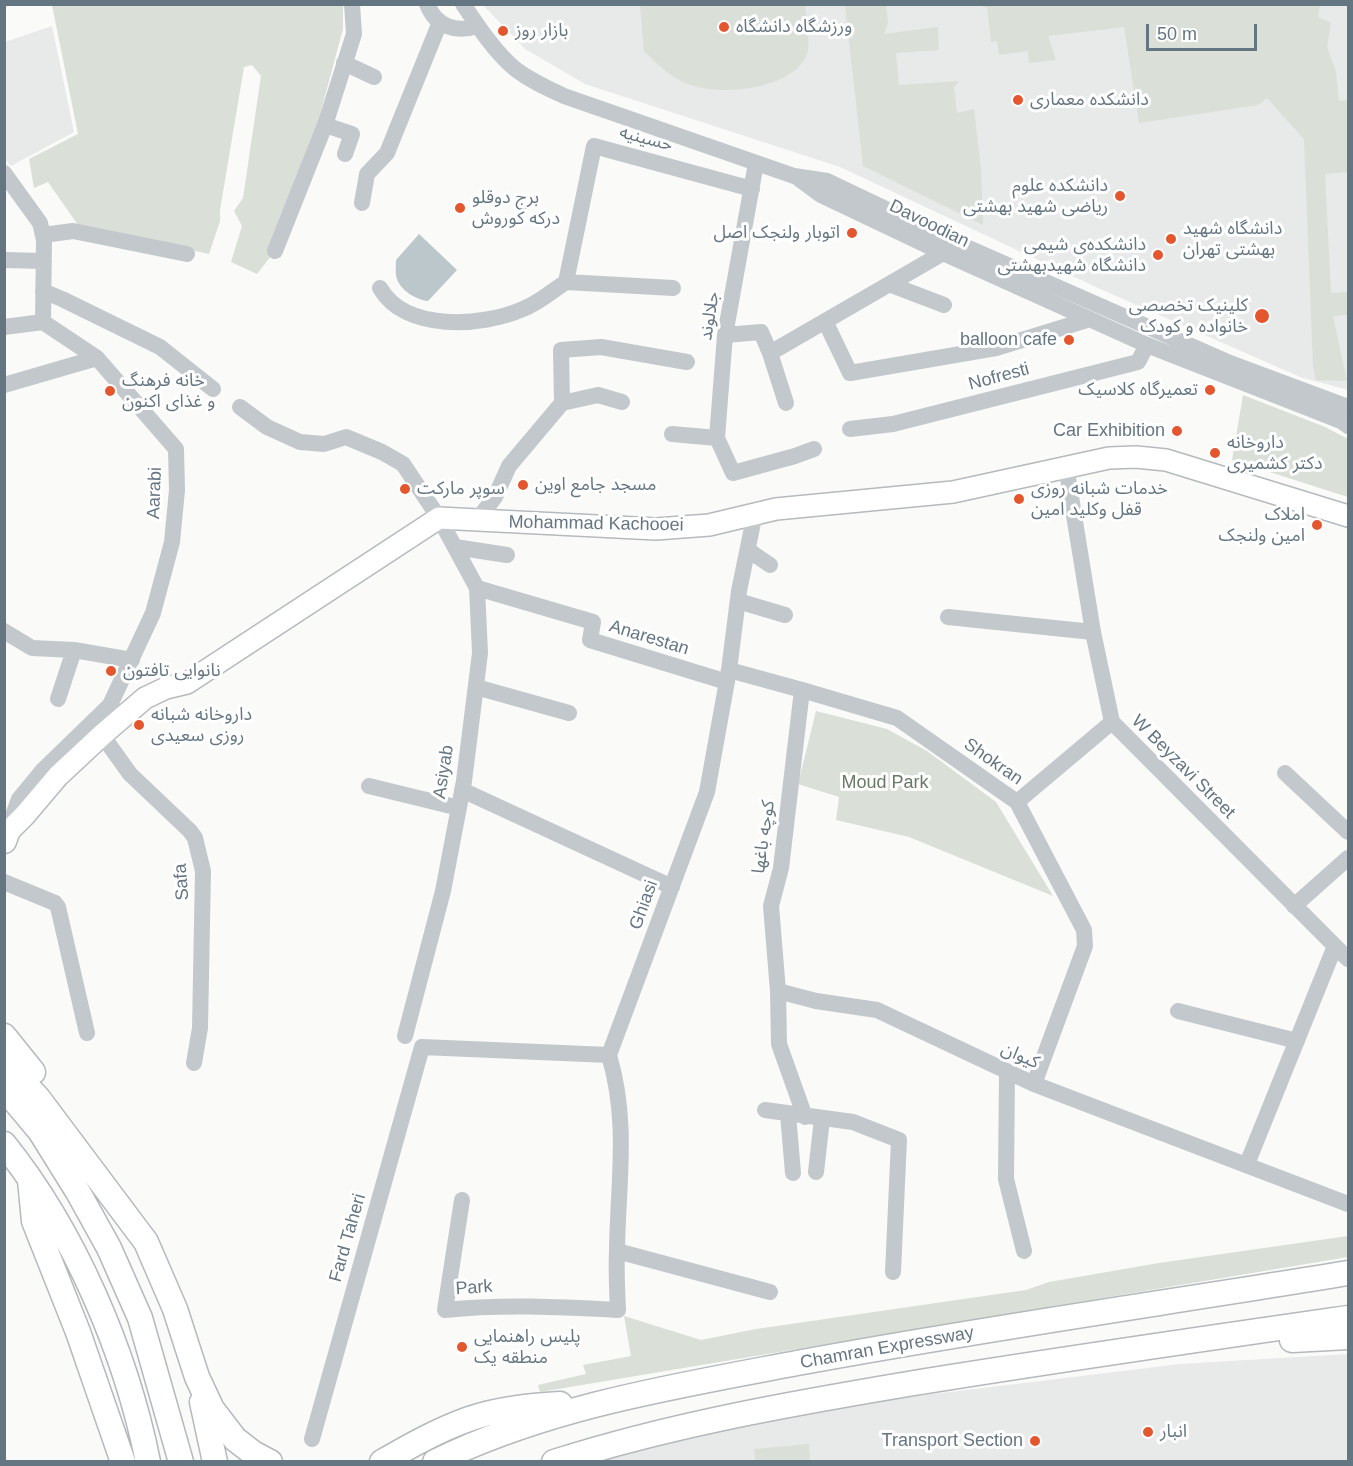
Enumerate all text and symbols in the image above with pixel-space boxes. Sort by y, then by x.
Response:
scale bar [1149,12,1260,50]
place label: ورزشگاه دانشگاه [736,16,852,38]
place label: بازار روز [515,20,568,42]
marker: ورزشگاه دانشگاه [717,20,731,34]
marker: بازار روز [496,24,510,38]
text: 50 m [1157,24,1197,44]
place label: دانشکده معماری [1030,89,1149,111]
marker: دانشکده معماری [1011,93,1025,107]
street label: حسینیه [617,122,675,156]
place label: دانشکده علوم ریاضی شهید بهشتی [963,175,1108,218]
place label: برج دوقلو درکه کوروش [472,187,560,230]
marker: دانشکده علوم ریاضی شهید بهشتی [1113,189,1127,203]
street label: Davoodian [886,195,972,253]
marker: برج دوقلو درکه کوروش [453,201,467,215]
place label: دانشگاه شهید بهشتی تهران [1183,218,1282,260]
place label: اتوبار ولنجک اصل [714,222,840,244]
marker: اتوبار ولنجک اصل [845,226,859,240]
marker: دانشگاه شهید بهشتی تهران [1164,232,1178,246]
place label: دانشکده‌ی شیمی دانشگاه شهیدبهشتی [998,234,1146,276]
marker: دانشکده‌ی شیمی دانشگاه شهیدبهشتی [1151,248,1165,262]
street label: جلالوند [696,290,724,342]
place label: کلینیک تخصصی خانواده و کودک [1129,295,1248,338]
marker: کلینیک تخصصی خانواده و کودک [1253,307,1271,325]
place label: balloon cafe [960,329,1057,351]
marker: balloon cafe [1062,333,1076,347]
street label: Nofresti [966,359,1032,395]
place label: خانه فرهنگ و غذای اکنون [122,370,215,412]
place label: تعمیرگاه کلاسیک [1078,379,1198,401]
marker: تعمیرگاه کلاسیک [1203,383,1217,397]
marker: خانه فرهنگ و غذای اکنون [103,384,117,398]
place label: Car Exhibition [1053,420,1165,442]
marker: Car Exhibition [1170,424,1184,438]
place label: داروخانه دکتر کشمیری [1227,432,1322,474]
marker: داروخانه دکتر کشمیری [1208,446,1222,460]
street label: Aarabi [143,467,167,519]
place label: مسجد جامع اوین [535,474,656,496]
place label: سوپر مارکت [417,478,505,500]
marker: مسجد جامع اوین [516,478,530,492]
place label: خدمات شبانه روزی قفل وکلید امین [1031,478,1168,520]
marker: سوپر مارکت [398,482,412,496]
marker: خدمات شبانه روزی قفل وکلید امین [1012,492,1026,506]
place label: املاک امین ولنجک [1218,504,1305,546]
street label: Mohammad Kachooei [508,512,684,536]
marker: املاک امین ولنجک [1310,518,1324,532]
street label: Anarestan [607,616,691,660]
place label: نانوایی تافتون [123,660,221,682]
marker: نانوایی تافتون [104,664,118,678]
place label: داروخانه شبانه روزی سعیدی [151,704,252,746]
street label: W Beyzavi Street [1127,711,1239,823]
marker: داروخانه شبانه روزی سعیدی [132,718,146,732]
street label: Shokran [959,734,1027,790]
street label: Asiyab [429,744,459,800]
park label: Moud Park [841,772,929,794]
street label: کوچه باغها [748,799,780,875]
street label: Safa [170,863,194,901]
street label: Ghiasi [625,877,663,933]
street label: کیوان [998,1038,1042,1074]
street label: Fard Taheri [325,1191,371,1285]
street label: Park [455,1276,493,1300]
street label: Chamran Expressway [798,1322,976,1374]
place label: پلیس راهنمایی منطقه یک [474,1326,581,1368]
marker: پلیس راهنمایی منطقه یک [455,1340,469,1354]
place label: انبار [1160,1421,1187,1443]
marker: انبار [1141,1425,1155,1439]
place label: Transport Section [882,1430,1023,1452]
marker: Transport Section [1028,1434,1042,1448]

